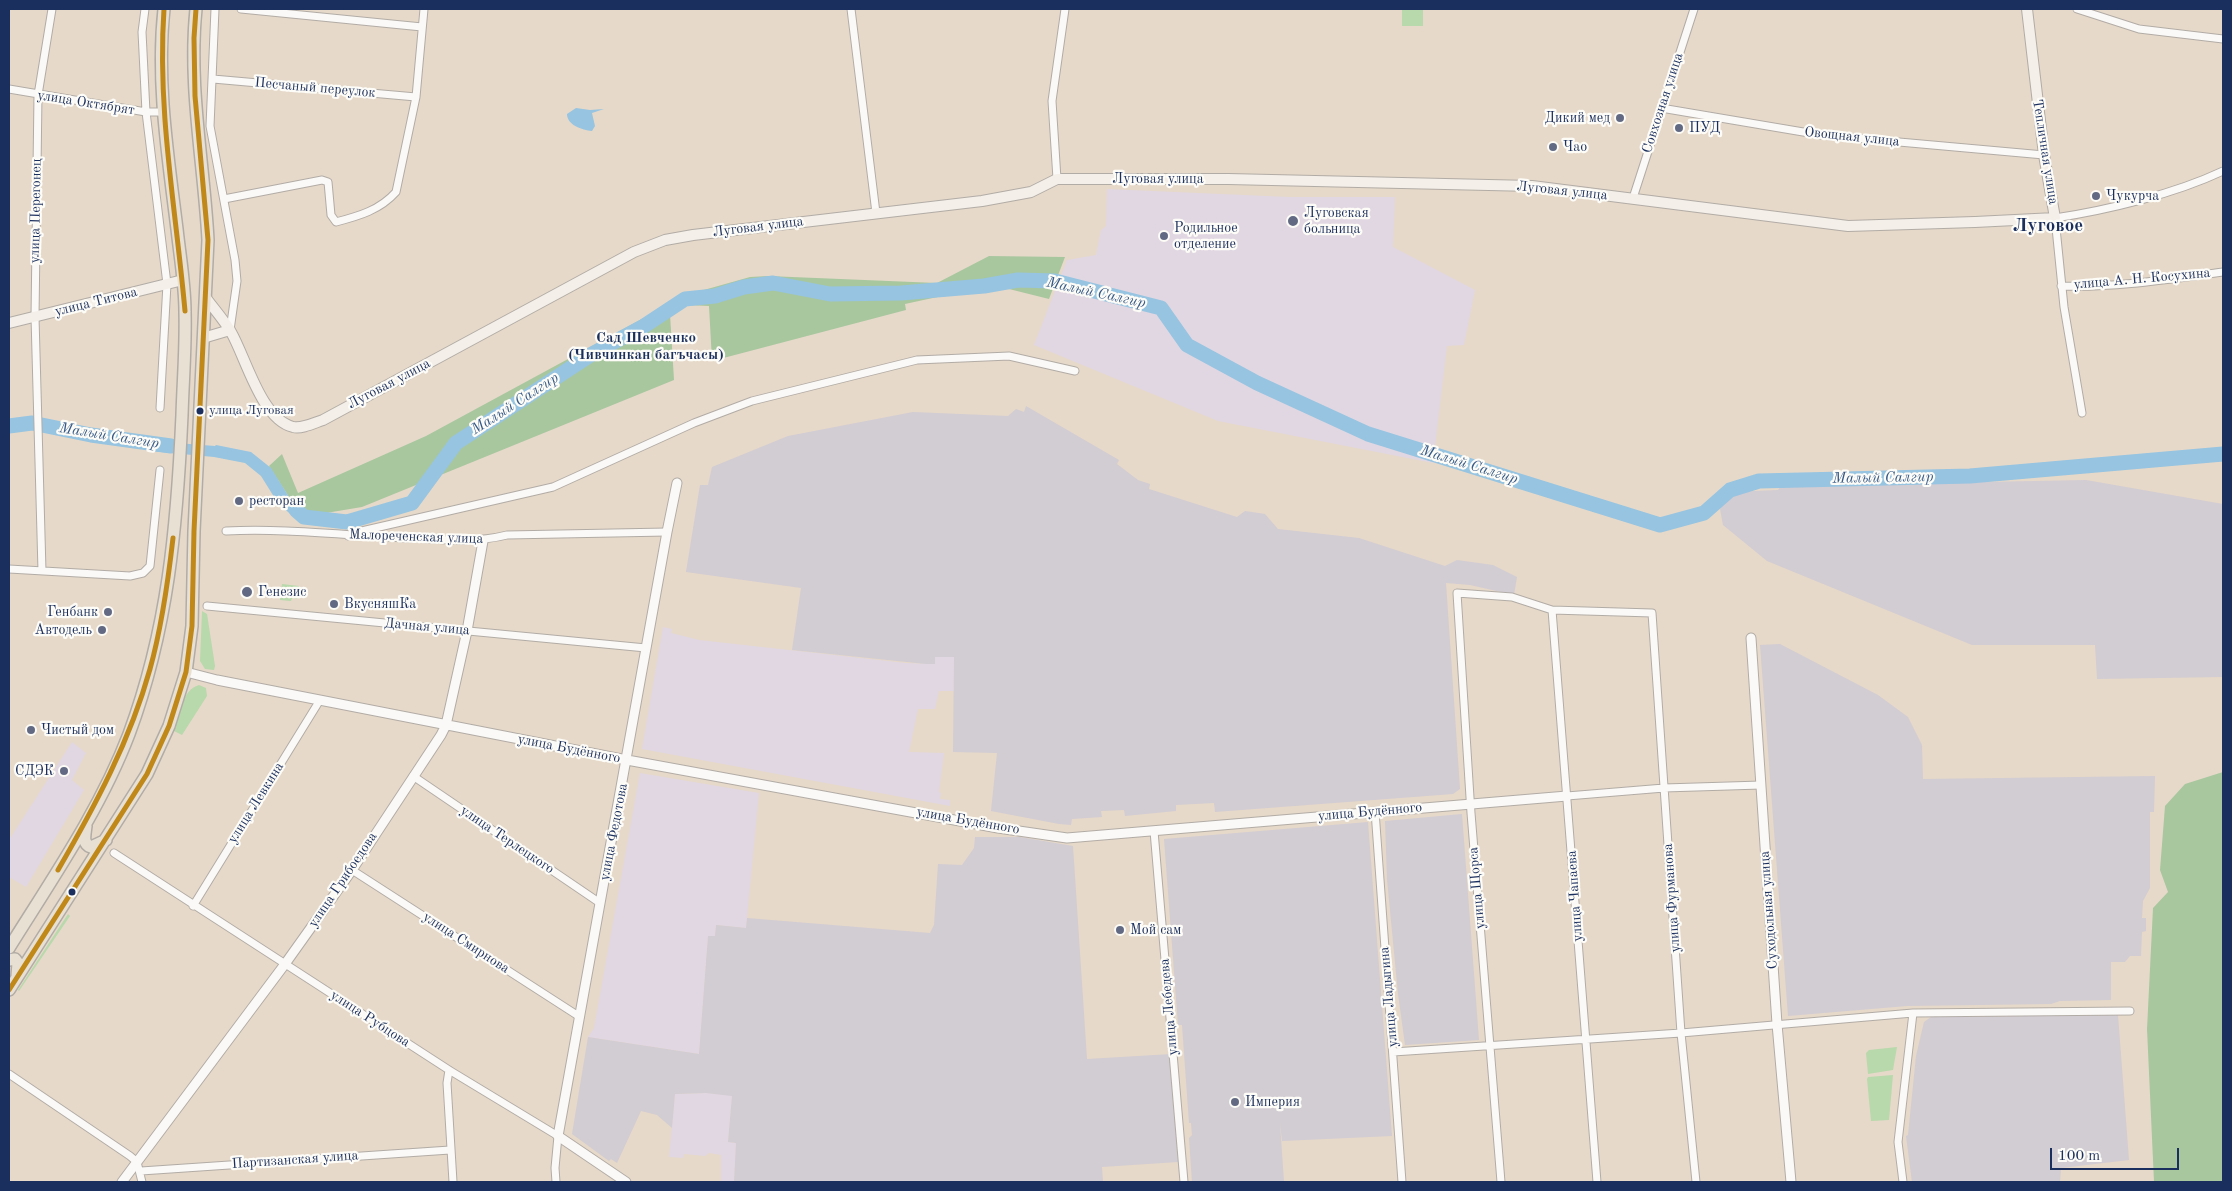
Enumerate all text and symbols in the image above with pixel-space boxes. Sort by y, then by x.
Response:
street label: Совхозная улица [1639,51,1687,155]
street label: Песчаный переулок [254,74,376,102]
street label: улица Октябрят [36,87,136,119]
street label: Тепличная улица [2028,98,2062,206]
place label: Дикий мед [1545,110,1610,126]
marker: Дикий мед [1614,112,1626,124]
place label: ПУД [1689,120,1720,136]
marker: ПУД [1673,122,1685,134]
street label: Овощная улица [1804,124,1900,150]
place label: Чао [1563,139,1587,155]
marker: Чао [1547,141,1559,153]
street label: улица Перегонец [27,158,45,264]
street label: Луговая улица [1112,171,1204,187]
street label: Луговая улица [1516,178,1608,204]
place label: Чукурча [2106,188,2159,204]
marker: Чукурча [2090,190,2102,202]
place label: Луговская больница [1304,205,1369,238]
street label: Луговая улица [712,213,804,241]
marker: Луговская больница [1286,214,1300,228]
district label: Луговое [2013,215,2083,237]
place label: Родильное отделение [1174,220,1238,252]
marker: Родильное отделение [1158,230,1170,242]
street label: улица А. Н. Косухина [2073,265,2211,293]
water label: Малый Салгир [1045,274,1147,312]
street label: улица Титова [53,284,139,320]
district label: Сад Шевченко (Чивчинкан багъчасы) [568,329,724,364]
street label: Луговая улица [345,355,433,413]
water label: Малый Салгир [468,369,562,439]
place label: улица Луговая [209,403,294,419]
marker: улица Луговая [195,406,205,416]
water label: Малый Салгир [58,419,160,453]
water label: Малый Салгир [1418,442,1520,488]
water label: Малый Салгир [1832,468,1934,488]
place label: ресторан [249,493,304,509]
marker: ресторан [233,495,245,507]
street label: Малореченская улица [348,526,484,548]
place label: Генезис [258,584,306,600]
marker: Генезис [240,585,254,599]
place label: ВкусняшКа [344,596,416,612]
marker: ВкусняшКа [328,598,340,610]
place label: Генбанк [47,604,98,620]
marker: Генбанк [102,606,114,618]
street label: Дачная улица [383,615,471,639]
place label: Автодель [35,622,92,638]
marker: Автодель [96,624,108,636]
place label: Чистый дом [41,722,114,738]
marker: Чистый дом [25,724,37,736]
street label: улица Будённого [516,731,622,767]
street label: улица Левкина [224,759,288,847]
place label: СДЭК [15,763,54,779]
marker: СДЭК [58,765,70,777]
street label: улица Федотова [596,782,632,882]
street label: улица Будённого [1317,799,1423,825]
street label: улица Терлецкого [457,802,557,878]
street label: улица Будённого [915,804,1021,838]
street label: улица Грибоедова [305,829,381,931]
street label: улица Фурманова [1660,843,1684,953]
street label: улица Щорса [1465,846,1489,930]
street label: улица Чапаева [1563,850,1587,942]
street label: Суходольная улица [1756,850,1782,970]
unlabelled marker [67,887,77,897]
street label: улица Смирнова [419,909,513,977]
place label: Мой сам [1130,922,1181,938]
marker: Мой сам [1114,924,1126,936]
street label: улица Ладыгина [1376,946,1402,1048]
street label: улица Лебедева [1156,958,1182,1056]
street label: улица Рубцова [327,987,413,1051]
place label: Империя [1245,1094,1300,1110]
marker: Империя [1229,1096,1241,1108]
scale bar [2052,1138,2181,1170]
street label: Партизанская улица [231,1147,359,1173]
text: 100 m [2058,1149,2100,1164]

